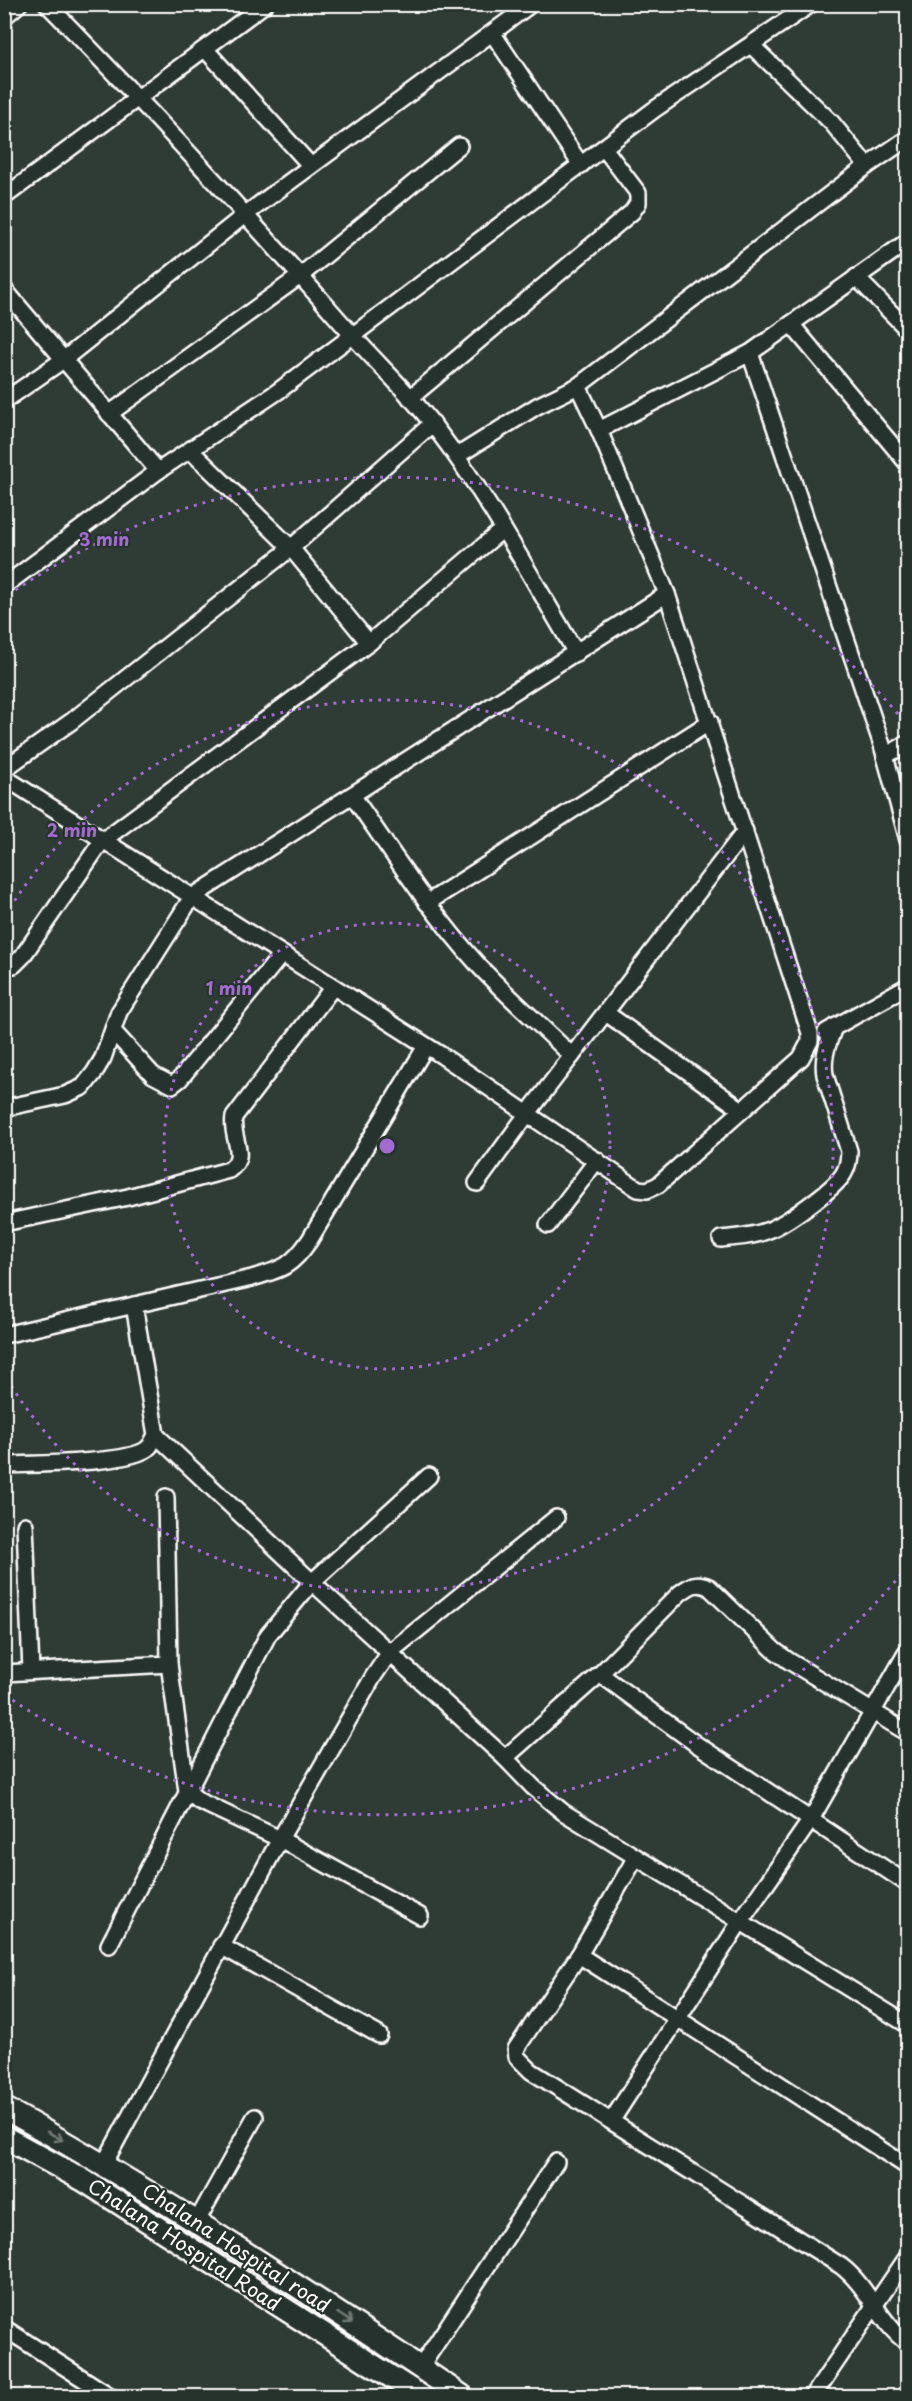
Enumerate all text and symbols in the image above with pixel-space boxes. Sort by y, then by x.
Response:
text: 3 min [79,525,129,552]
text: 2 min [47,816,97,843]
text: 1 min [206,974,252,1001]
centre of rings [377,1136,397,1156]
one-way arrow [47,2131,64,2143]
street label: Chalana Hospital Road [82,2170,287,2318]
street label: Chalana Hospital road [136,2175,337,2319]
one-way arrow [336,2313,353,2325]

